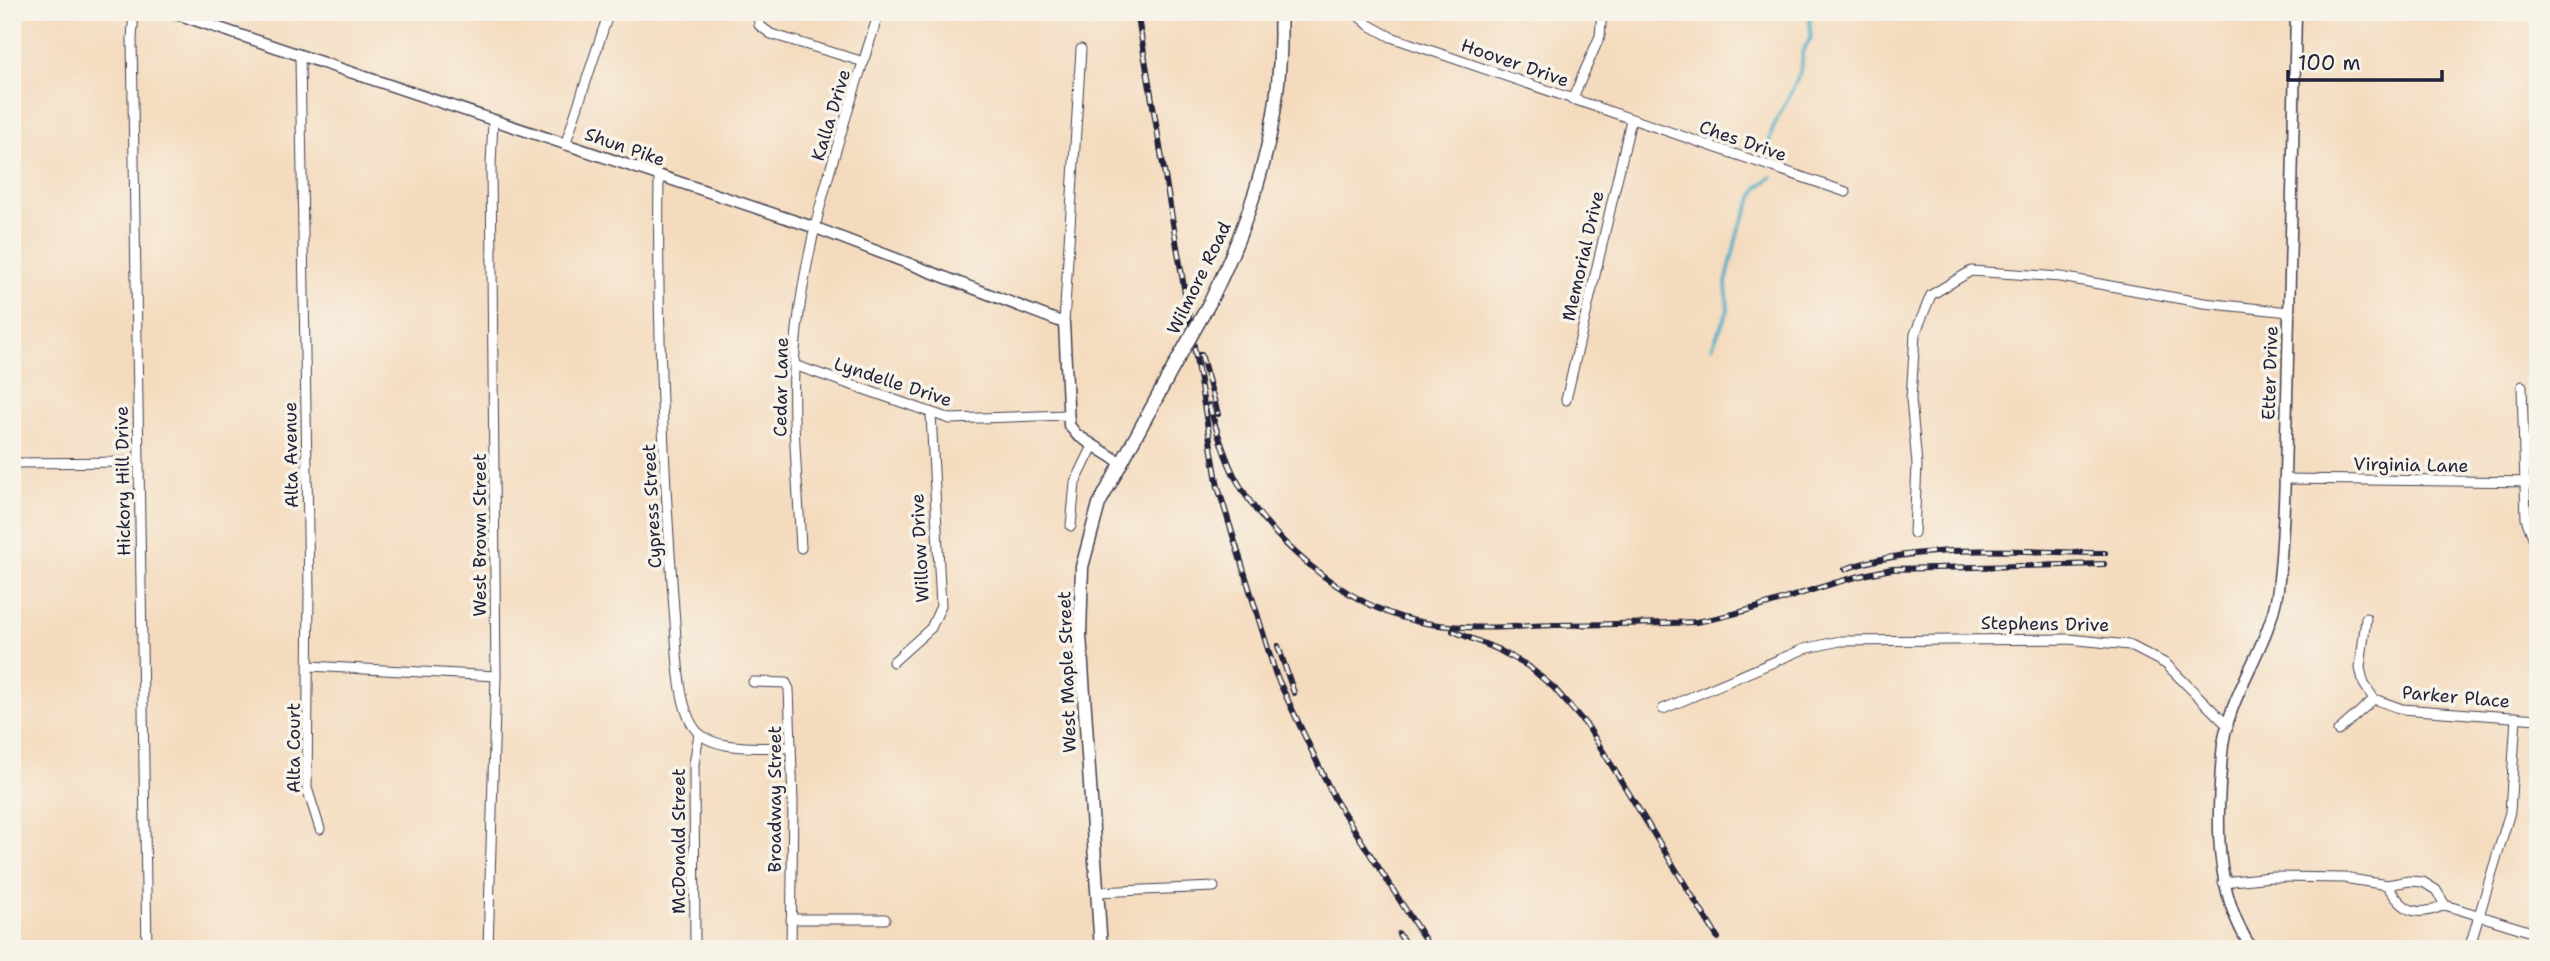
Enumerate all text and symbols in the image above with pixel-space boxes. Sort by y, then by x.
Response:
street label: Hoover Drive [1458,33,1572,93]
scale bar [2288,38,2442,82]
text: 100 m [2298,49,2361,77]
street label: Kalla Drive [806,66,856,164]
street label: Ches Drive [1696,115,1790,167]
street label: Shun Pike [582,122,668,172]
street label: Memorial Drive [1556,189,1610,323]
street label: Wilmore Road [1161,218,1237,338]
street label: Etter Drive [2256,325,2284,421]
street label: Cedar Lane [768,337,794,437]
street label: Lyndelle Drive [831,352,955,412]
street label: Alta Avenue [278,402,304,508]
street label: Hickory Hill Drive [110,406,136,556]
street label: Cypress Street [637,443,667,569]
street label: Virginia Lane [2353,452,2469,478]
street label: West Brown Street [468,453,492,617]
street label: Willow Drive [905,493,935,603]
street label: West Maple Street [1052,590,1082,753]
street label: Stephens Drive [1981,611,2109,637]
street label: Parker Place [2401,680,2511,714]
street label: Alta Court [282,703,306,793]
street label: Broadway Street [763,725,787,872]
street label: McDonald Street [667,768,691,914]

